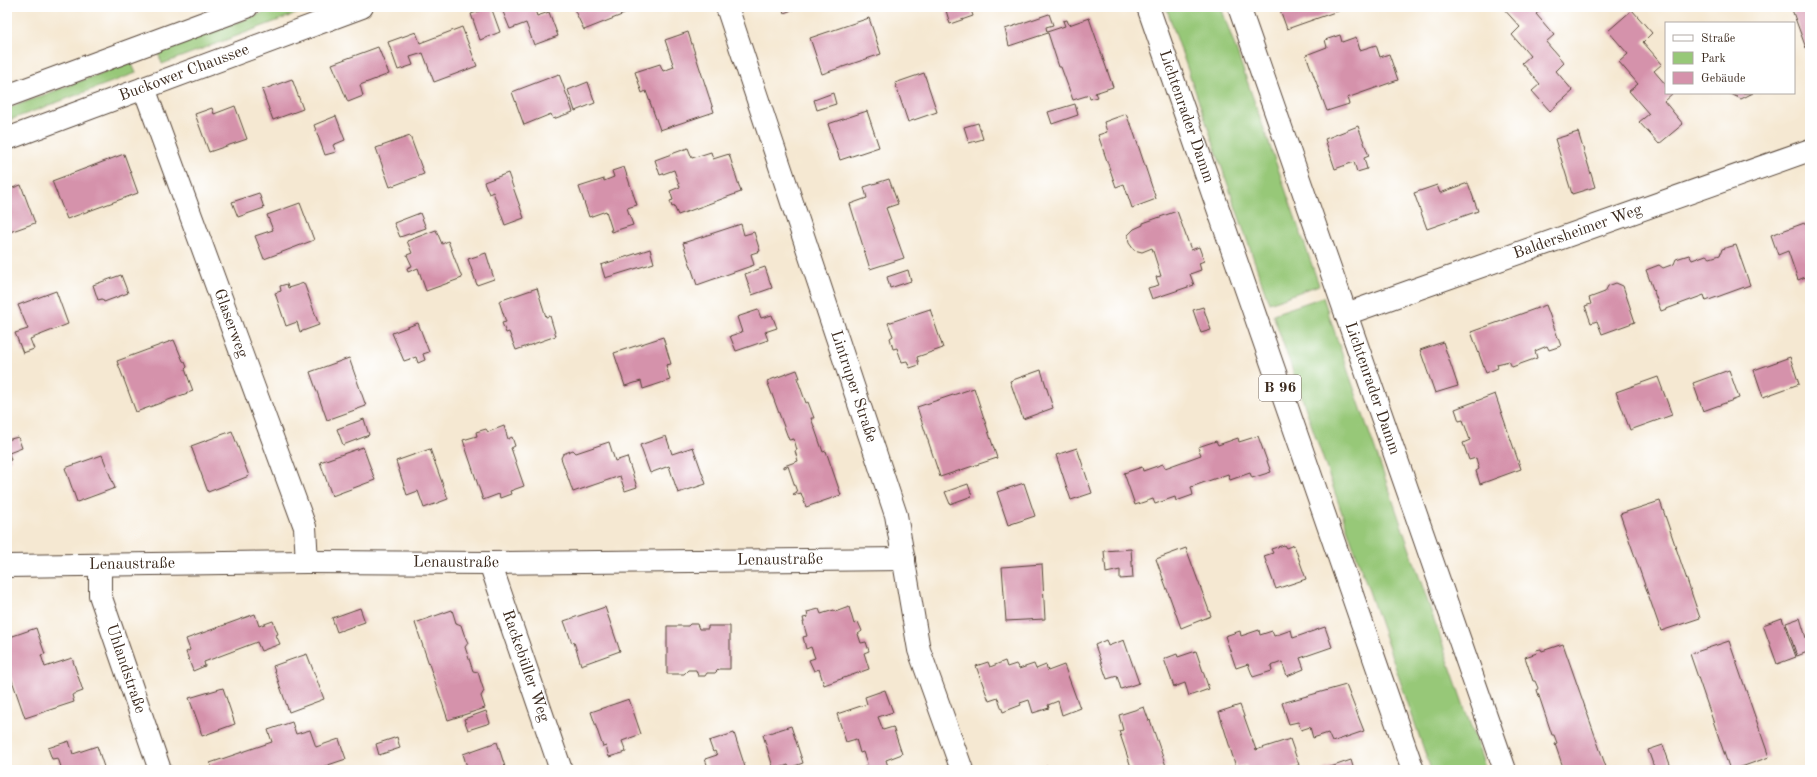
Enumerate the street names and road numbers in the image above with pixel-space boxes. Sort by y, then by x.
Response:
street label: Buckower Chaussee [117,42,251,105]
street label: Lichtenrader Damm [1156,48,1217,185]
street label: Baldersheimer Weg [1511,202,1645,262]
street label: Glaserweg [210,287,251,361]
street label: Lichtenrader Damm [1341,320,1403,457]
street label: Lintruper Straße [827,329,879,445]
road number: B 96 [1259,375,1301,401]
street label: Lenaustraße [737,552,823,569]
street label: Lenaustraße [413,555,499,571]
street label: Lenaustraße [89,556,175,573]
street label: Rackebüller Weg [499,608,552,725]
street label: Uhlandstraße [103,622,148,715]

